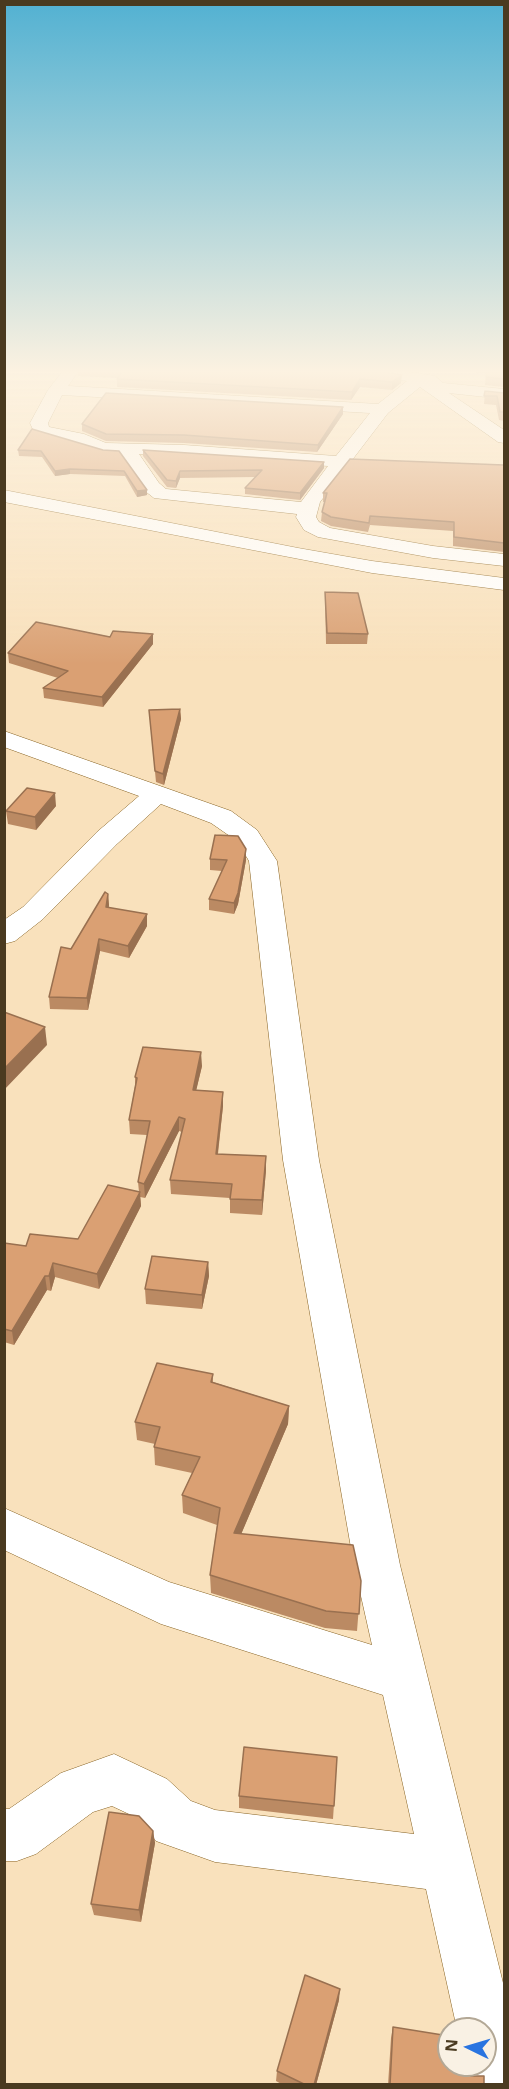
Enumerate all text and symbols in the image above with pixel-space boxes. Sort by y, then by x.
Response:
north arrow [437,2017,497,2077]
text: N [440,2038,463,2053]

